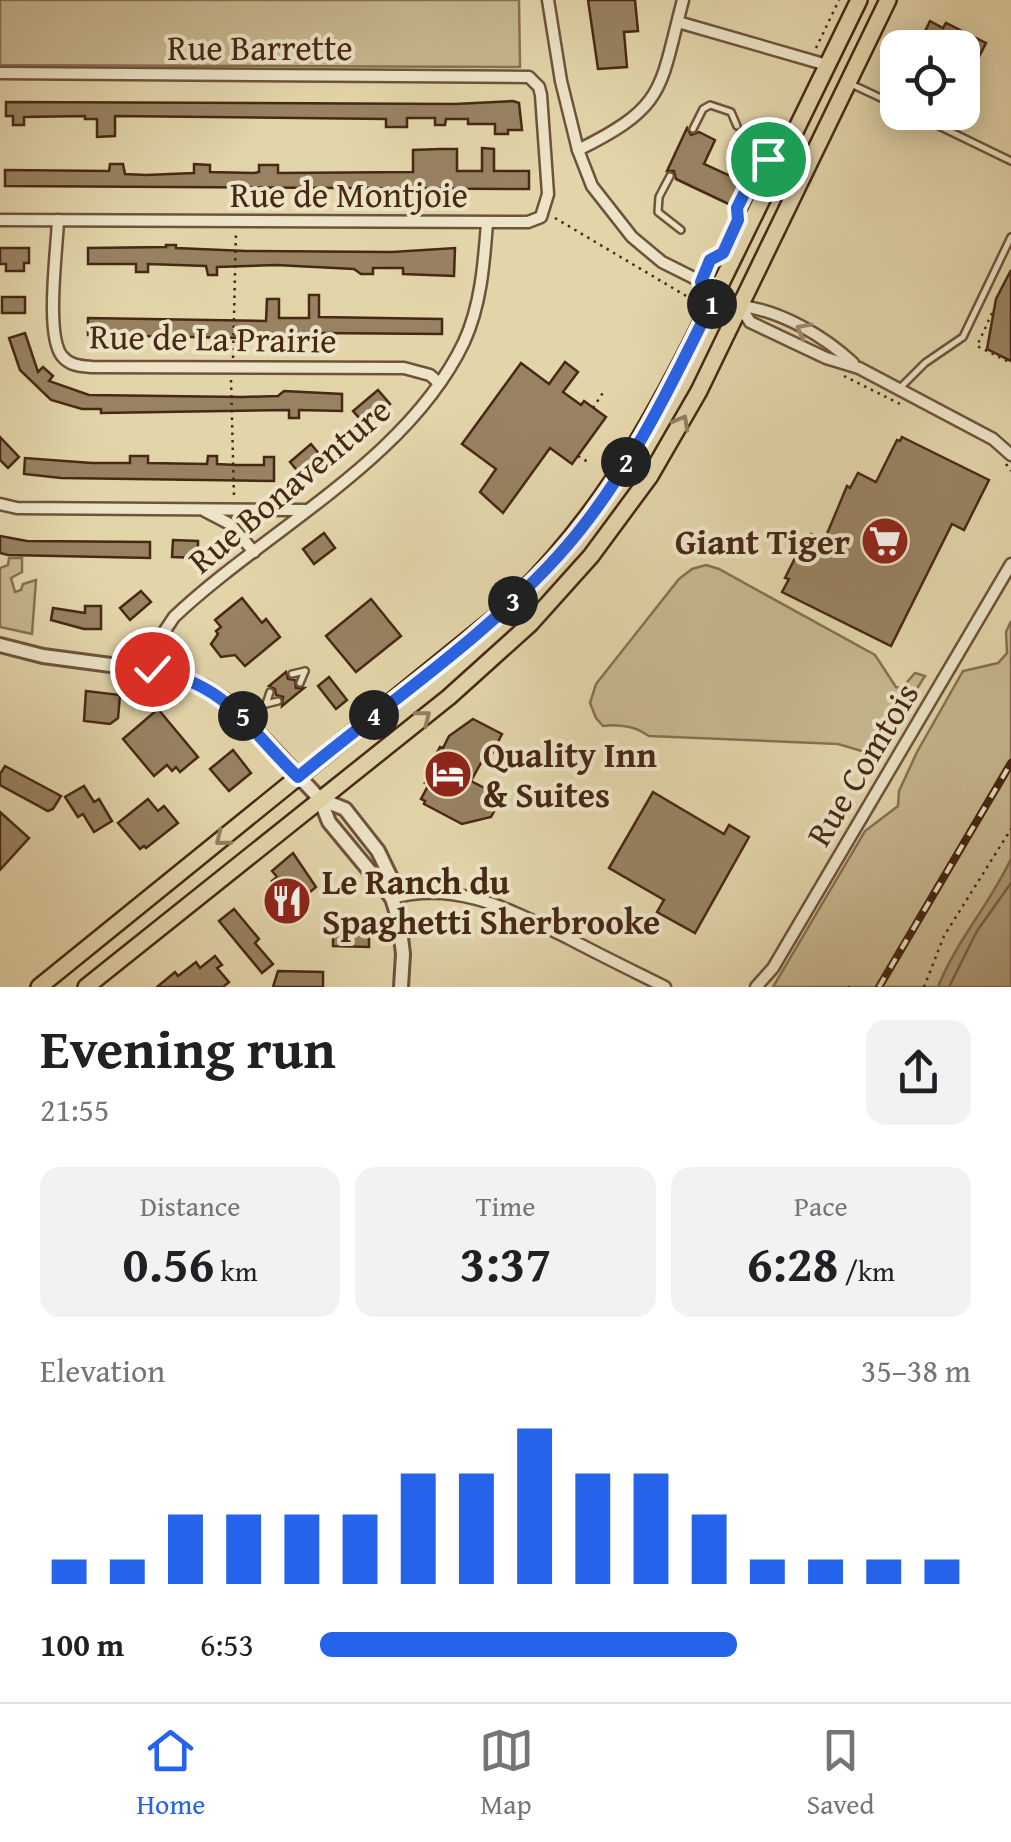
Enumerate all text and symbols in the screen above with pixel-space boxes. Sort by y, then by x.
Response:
street label: Rue Barrette [167,22,353,73]
map controls [880,30,980,130]
button: locate [880,30,980,130]
pin [726,117,811,202]
icon: arrive [741,132,796,187]
street label: Rue de Montjoie [230,169,468,220]
pin: 1 [687,279,737,329]
text: 1 [705,283,719,324]
street label: Rue de La Prairie [89,310,337,366]
one-way arrow [796,322,814,342]
street label: Rue Bonaventure [177,385,401,585]
one-way arrow [670,415,690,433]
pin: 2 [601,437,651,487]
text: 2 [619,441,633,482]
supermarket icon: Giant Tiger [859,515,911,567]
place label: Giant Tiger [675,516,850,567]
pin: 3 [488,576,538,626]
text: 3 [506,580,520,621]
pin [110,627,195,712]
icon: check [125,642,180,697]
street label: Rue Comtois [793,673,931,855]
pin: 4 [349,690,399,740]
pin: 5 [218,691,268,741]
text: 4 [367,694,381,735]
text: 5 [236,695,250,736]
one-way arrow [412,711,430,729]
place label: Quality Inn & Suites [483,729,657,820]
hotel icon: Quality Inn & Suites [422,748,474,800]
one-way arrow [215,827,233,845]
place label: Le Ranch du Spaghetti Sherbrooke [322,856,660,947]
restaurant icon: Le Ranch du Spaghetti Sherbrooke [261,875,313,927]
text: Evening run [40,1008,336,1088]
button: share [866,1020,971,1125]
text: 21:55 [40,1086,109,1133]
text: Distance [140,1185,240,1226]
text: Time [476,1185,535,1226]
text: Pace [794,1185,848,1226]
text: 0.56 [123,1226,214,1299]
text: 3:37 [460,1226,551,1299]
text: 6:28 [747,1226,839,1299]
text: km [214,1250,258,1291]
text: /km [839,1250,895,1291]
text: Elevation [40,1347,165,1394]
text: 35–38 m [861,1347,971,1394]
text: 100 m [40,1621,124,1668]
text: 6:53 [200,1621,254,1668]
tab: Home [137,1723,205,1824]
tab: Map [479,1723,534,1824]
tab: Saved [807,1723,874,1824]

